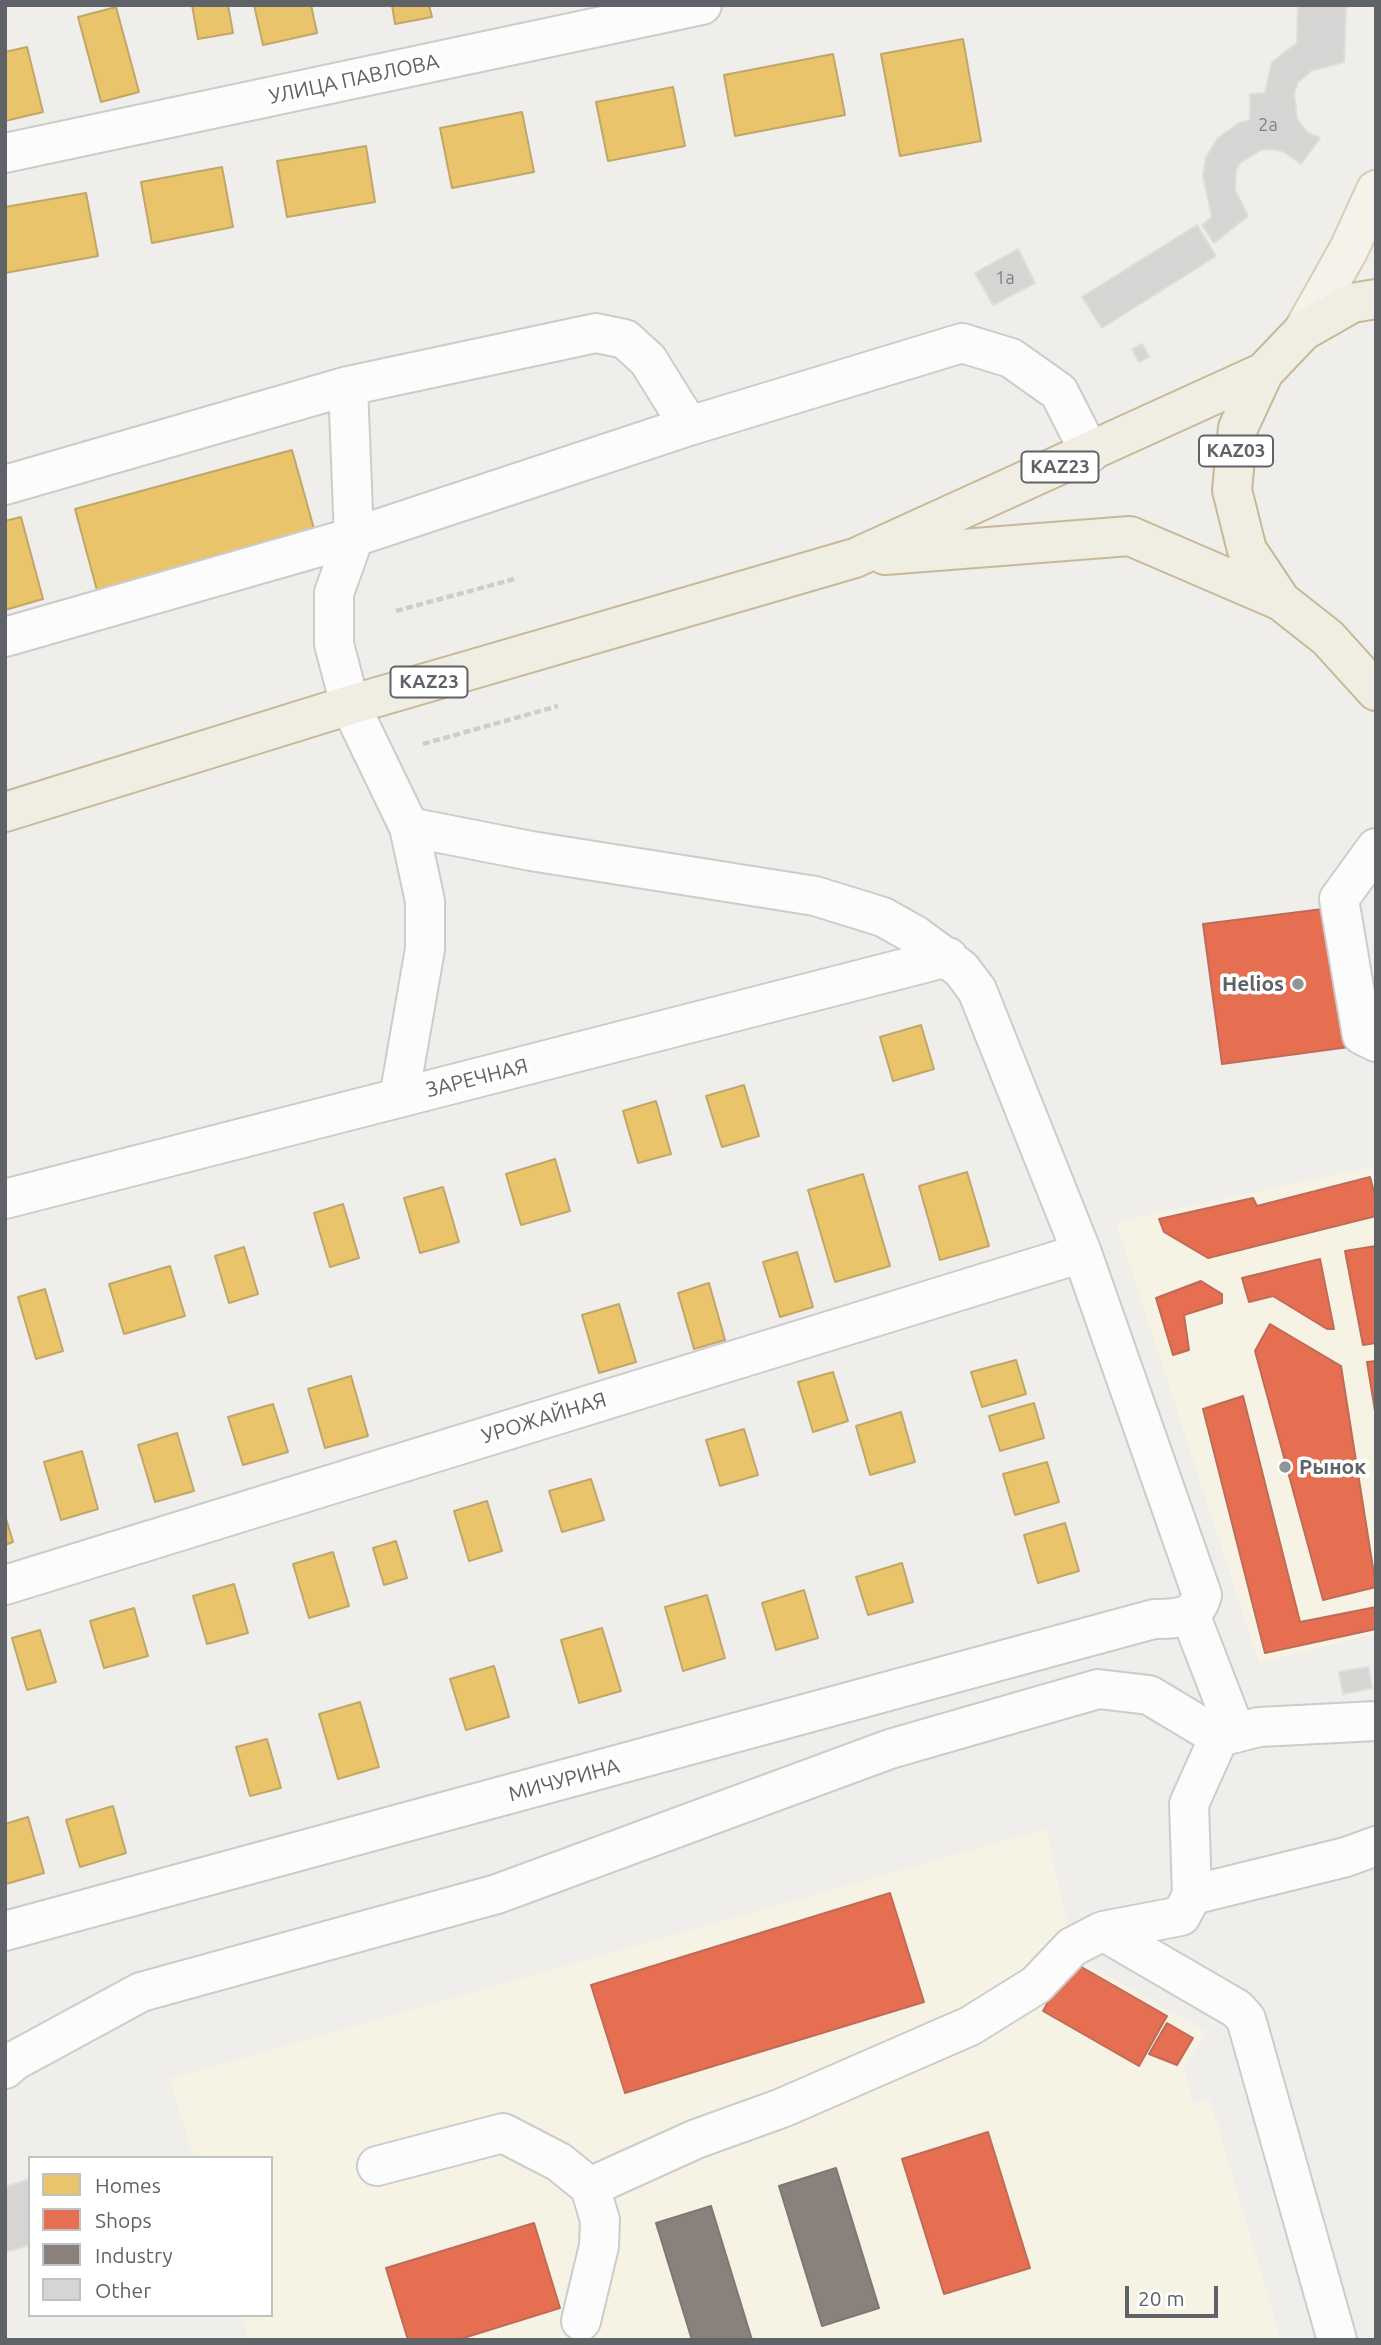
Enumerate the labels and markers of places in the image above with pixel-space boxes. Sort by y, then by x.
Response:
place label: Helios [1222,971,1284,997]
marker: Helios [1290,976,1306,992]
place label: Рынок [1299,1454,1366,1480]
marker: Рынок [1277,1459,1293,1475]

